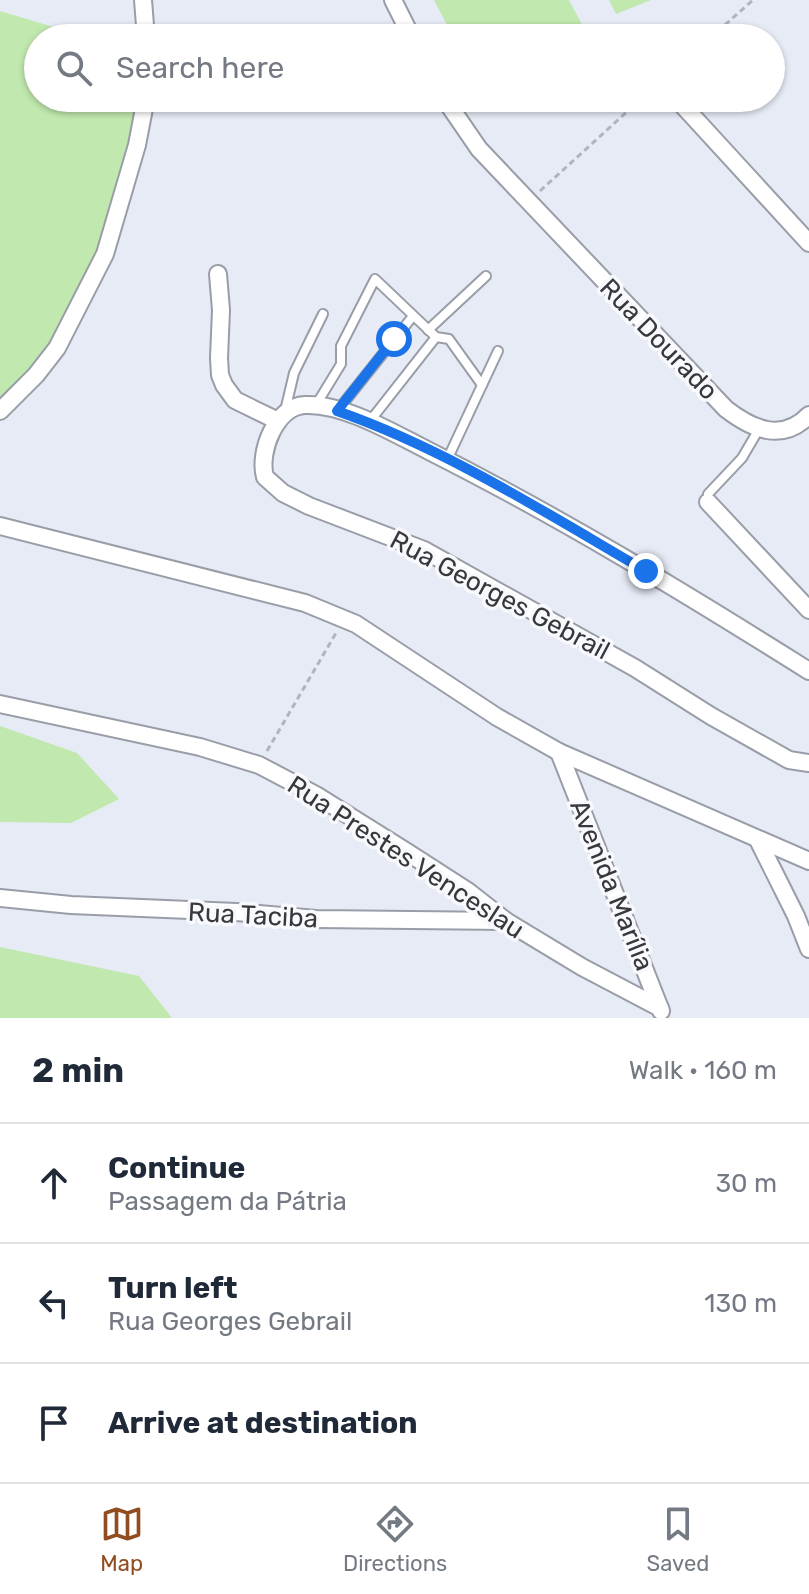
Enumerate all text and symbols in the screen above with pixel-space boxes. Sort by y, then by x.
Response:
search box [24,24,785,112]
icon: search [52,46,96,90]
text: Search here [116,50,284,86]
street label: Rua Dourado [593,272,724,406]
route start [376,321,412,357]
street label: Rua Georges Gebrail [385,524,615,666]
route end [628,553,664,589]
street label: Rua Prestes Venceslau [282,769,530,945]
street label: Avenida Marília [563,795,660,975]
street label: Rua Taciba [187,897,319,934]
text: 2 min [32,1050,124,1091]
text: Walk · 160 m [629,1055,777,1086]
text: Continue [108,1150,245,1186]
icon: ahead [32,1161,76,1205]
text: 30 m [715,1168,777,1199]
text: Passagem da Pátria [108,1186,347,1217]
text: Turn left [108,1270,238,1306]
icon: left [32,1281,76,1325]
text: 130 m [704,1288,777,1319]
text: Rua Georges Gebrail [108,1306,352,1337]
icon: arrive [32,1401,76,1445]
text: Arrive at destination [108,1405,418,1441]
tab: Map [100,1502,144,1577]
tab: Directions [343,1502,447,1577]
tab: Saved [647,1502,709,1577]

